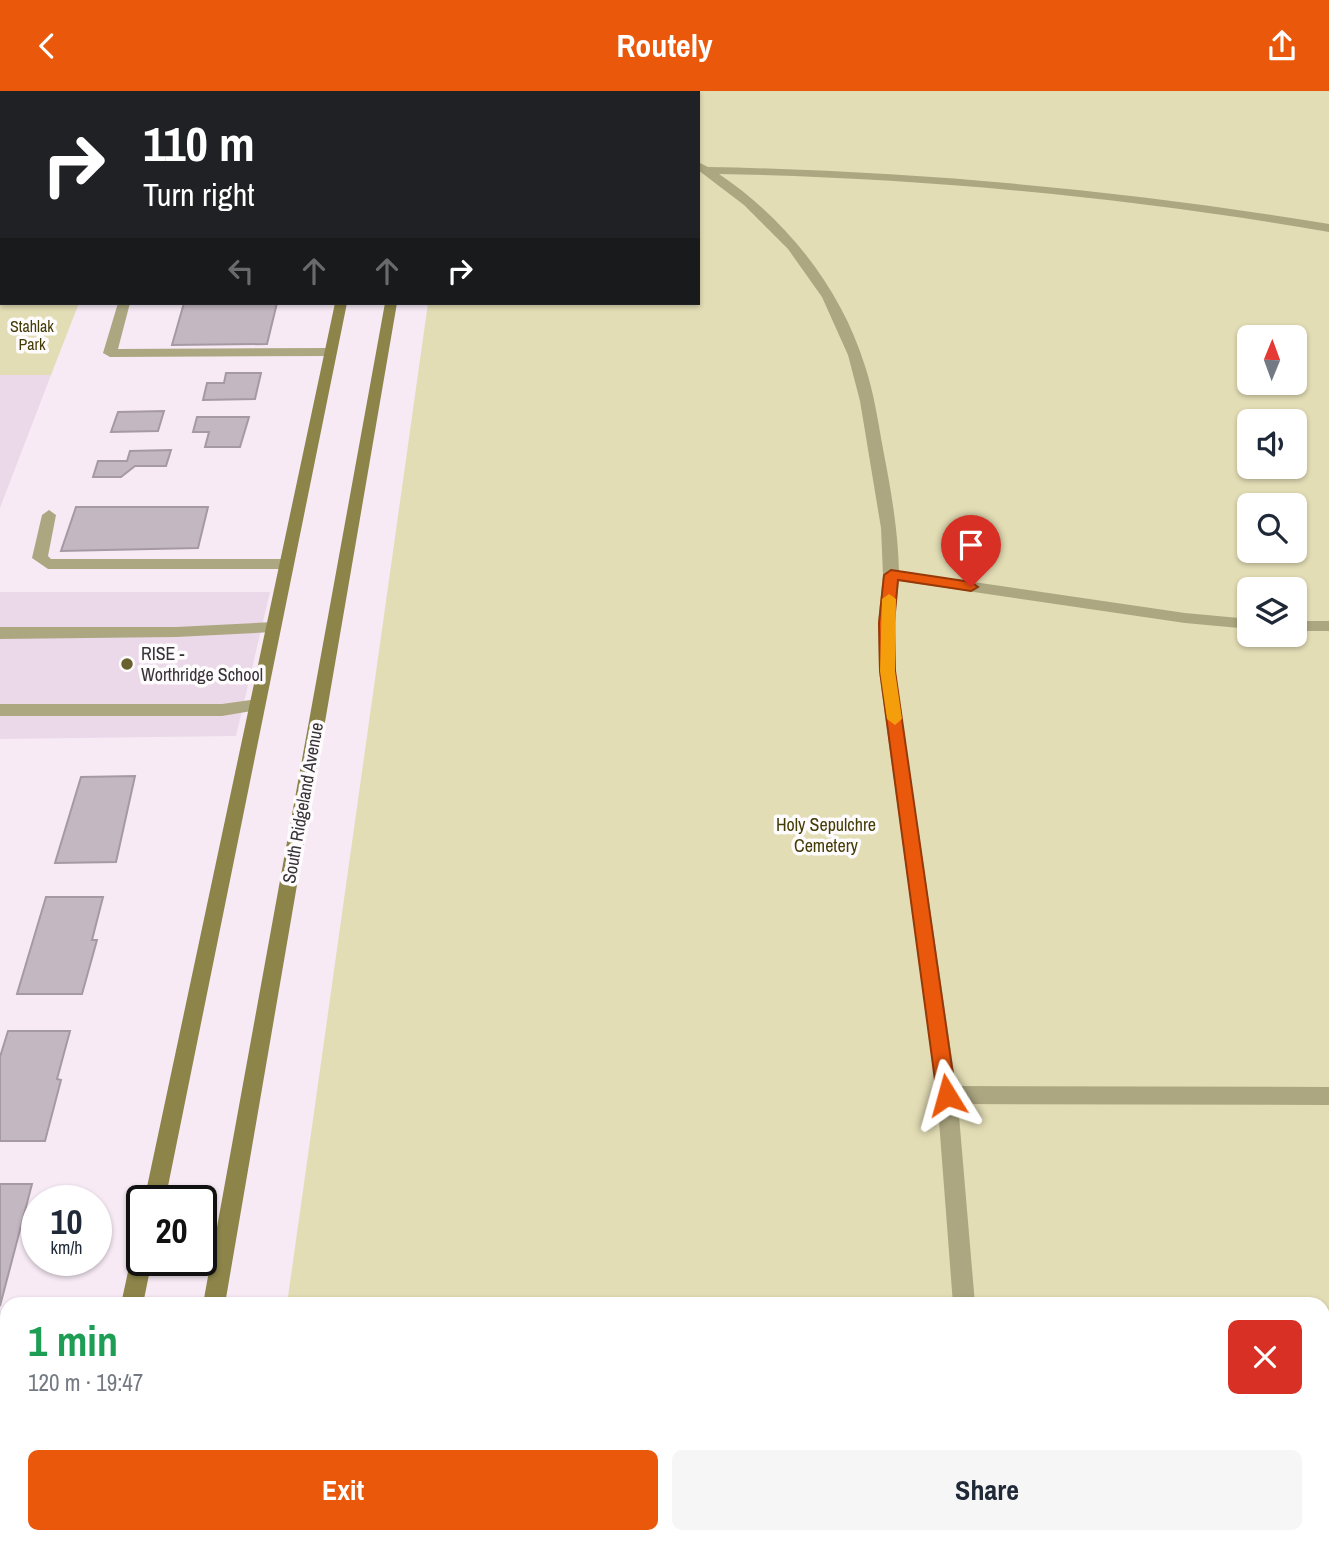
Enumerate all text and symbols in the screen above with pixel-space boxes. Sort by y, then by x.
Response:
text: Routely [616,24,713,67]
icon: back [28,27,66,65]
icon: share [1263,27,1301,65]
text: 110 m [143,110,255,176]
icon: right [28,119,119,210]
text: Turn right [143,173,255,216]
icon: left [222,252,260,290]
icon: ahead [295,252,333,290]
icon: ahead [368,252,406,290]
icon: right [441,252,479,290]
park label: Stahlak Park [10,315,54,355]
north arrow [1237,325,1307,395]
map controls [1237,325,1307,647]
button: sound [1237,409,1307,479]
button: search [1237,493,1307,563]
pin [941,515,1001,587]
icon: arrive [952,526,990,564]
button: layers [1237,577,1307,647]
place label: RISE - Worthridge School [141,641,263,687]
marker: RISE - Worthridge School [119,656,135,672]
street label: South Ridgeland Avenue [276,720,329,885]
park label: Holy Sepulchre Cemetery [776,812,876,858]
position arrow [910,1058,984,1132]
speed limit sign: 20 [126,1185,217,1276]
text: 10 [51,1198,82,1245]
text: km/h [51,1235,83,1260]
text: 1 min [28,1313,118,1369]
button: close [1228,1320,1302,1394]
text: 120 m · 19:47 [28,1367,143,1398]
button: Exit [28,1450,658,1530]
button: Share [672,1450,1302,1530]

